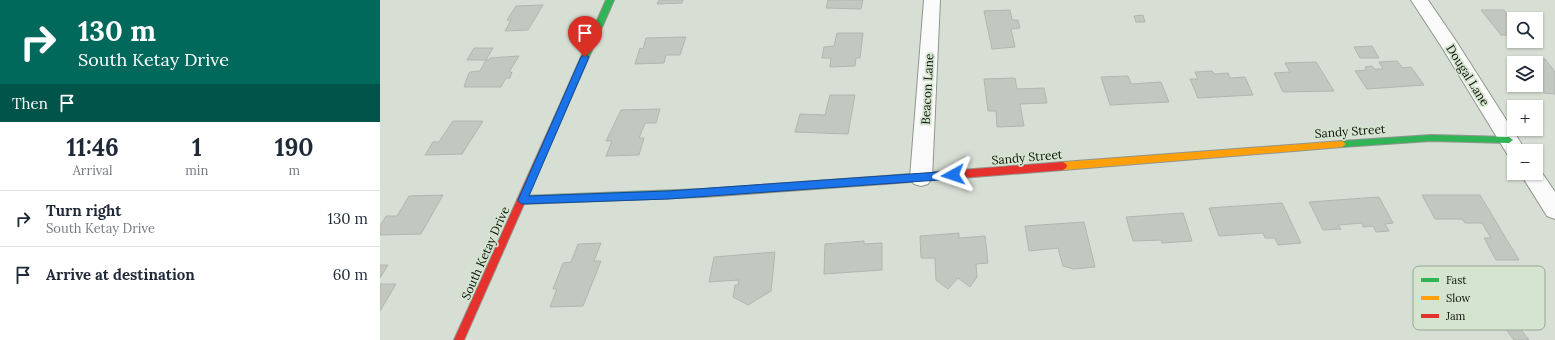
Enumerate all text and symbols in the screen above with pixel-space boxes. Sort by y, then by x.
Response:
map controls [1507,12,1543,180]
button: search [1507,12,1543,48]
text: 130 m [78,13,156,49]
icon: right [12,16,64,68]
pin [568,16,602,57]
icon: arrive [574,22,596,44]
street label: Dougal Lane [1443,42,1493,109]
text: South Ketay Drive [78,48,229,71]
street label: Beacon Lane [918,53,936,125]
button: layers [1507,56,1543,92]
icon: arrive [56,92,78,114]
text: Then [12,94,48,113]
button: + [1507,100,1543,136]
street label: Sandy Street [1314,121,1386,141]
text: 11:46 [66,132,119,163]
text: 1 [192,132,202,163]
text: 190 [275,132,314,163]
button: − [1507,144,1543,180]
street label: Sandy Street [991,146,1063,168]
position arrow [932,154,974,196]
text: Arrival [73,162,112,179]
text: min [185,162,208,179]
text: m [288,162,300,179]
text: Turn right [46,201,122,220]
street label: South Ketay Drive [458,204,513,302]
icon: right [12,208,34,230]
text: 130 m [328,209,368,228]
text: South Ketay Drive [46,220,155,237]
icon: arrive [12,264,34,286]
text: Arrive at destination [46,265,195,284]
text: 60 m [333,265,368,284]
legend [1413,266,1545,330]
text: Fast [1446,273,1467,287]
text: Slow [1446,291,1471,305]
text: Jam [1445,309,1466,323]

